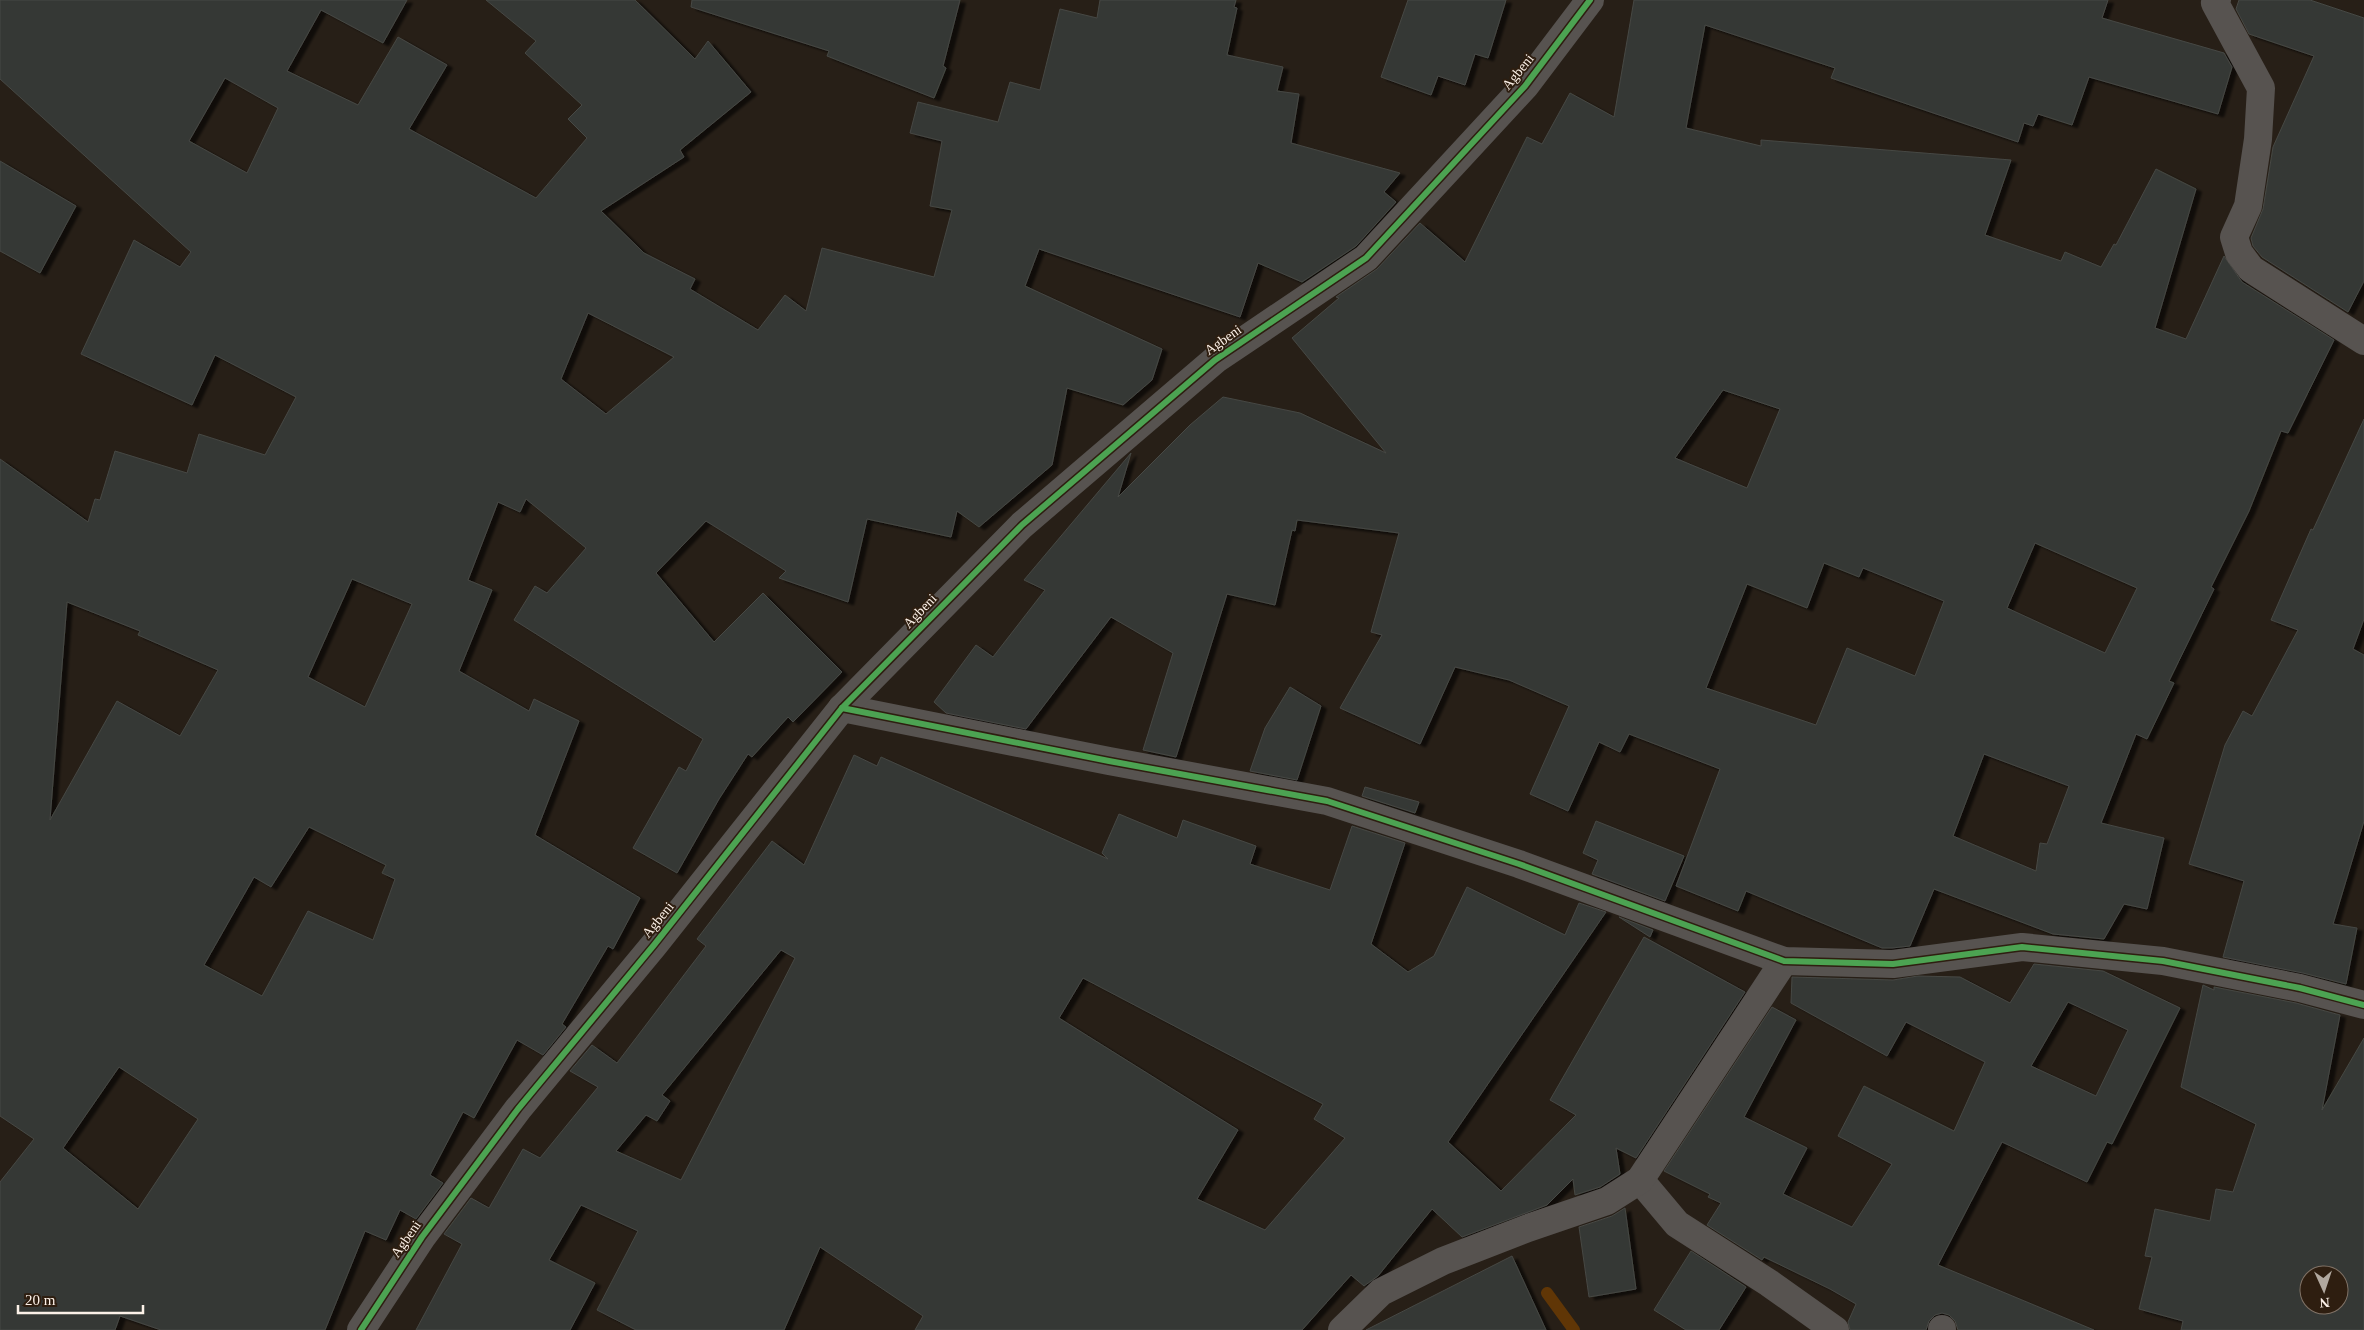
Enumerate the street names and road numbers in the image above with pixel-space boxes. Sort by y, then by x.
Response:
street label: Agbeni [1499,51,1537,93]
street label: Agbeni [1202,322,1244,358]
street label: Agbeni [900,591,940,631]
street label: Agbeni [639,899,677,941]
street label: Agbeni [388,1218,424,1260]

